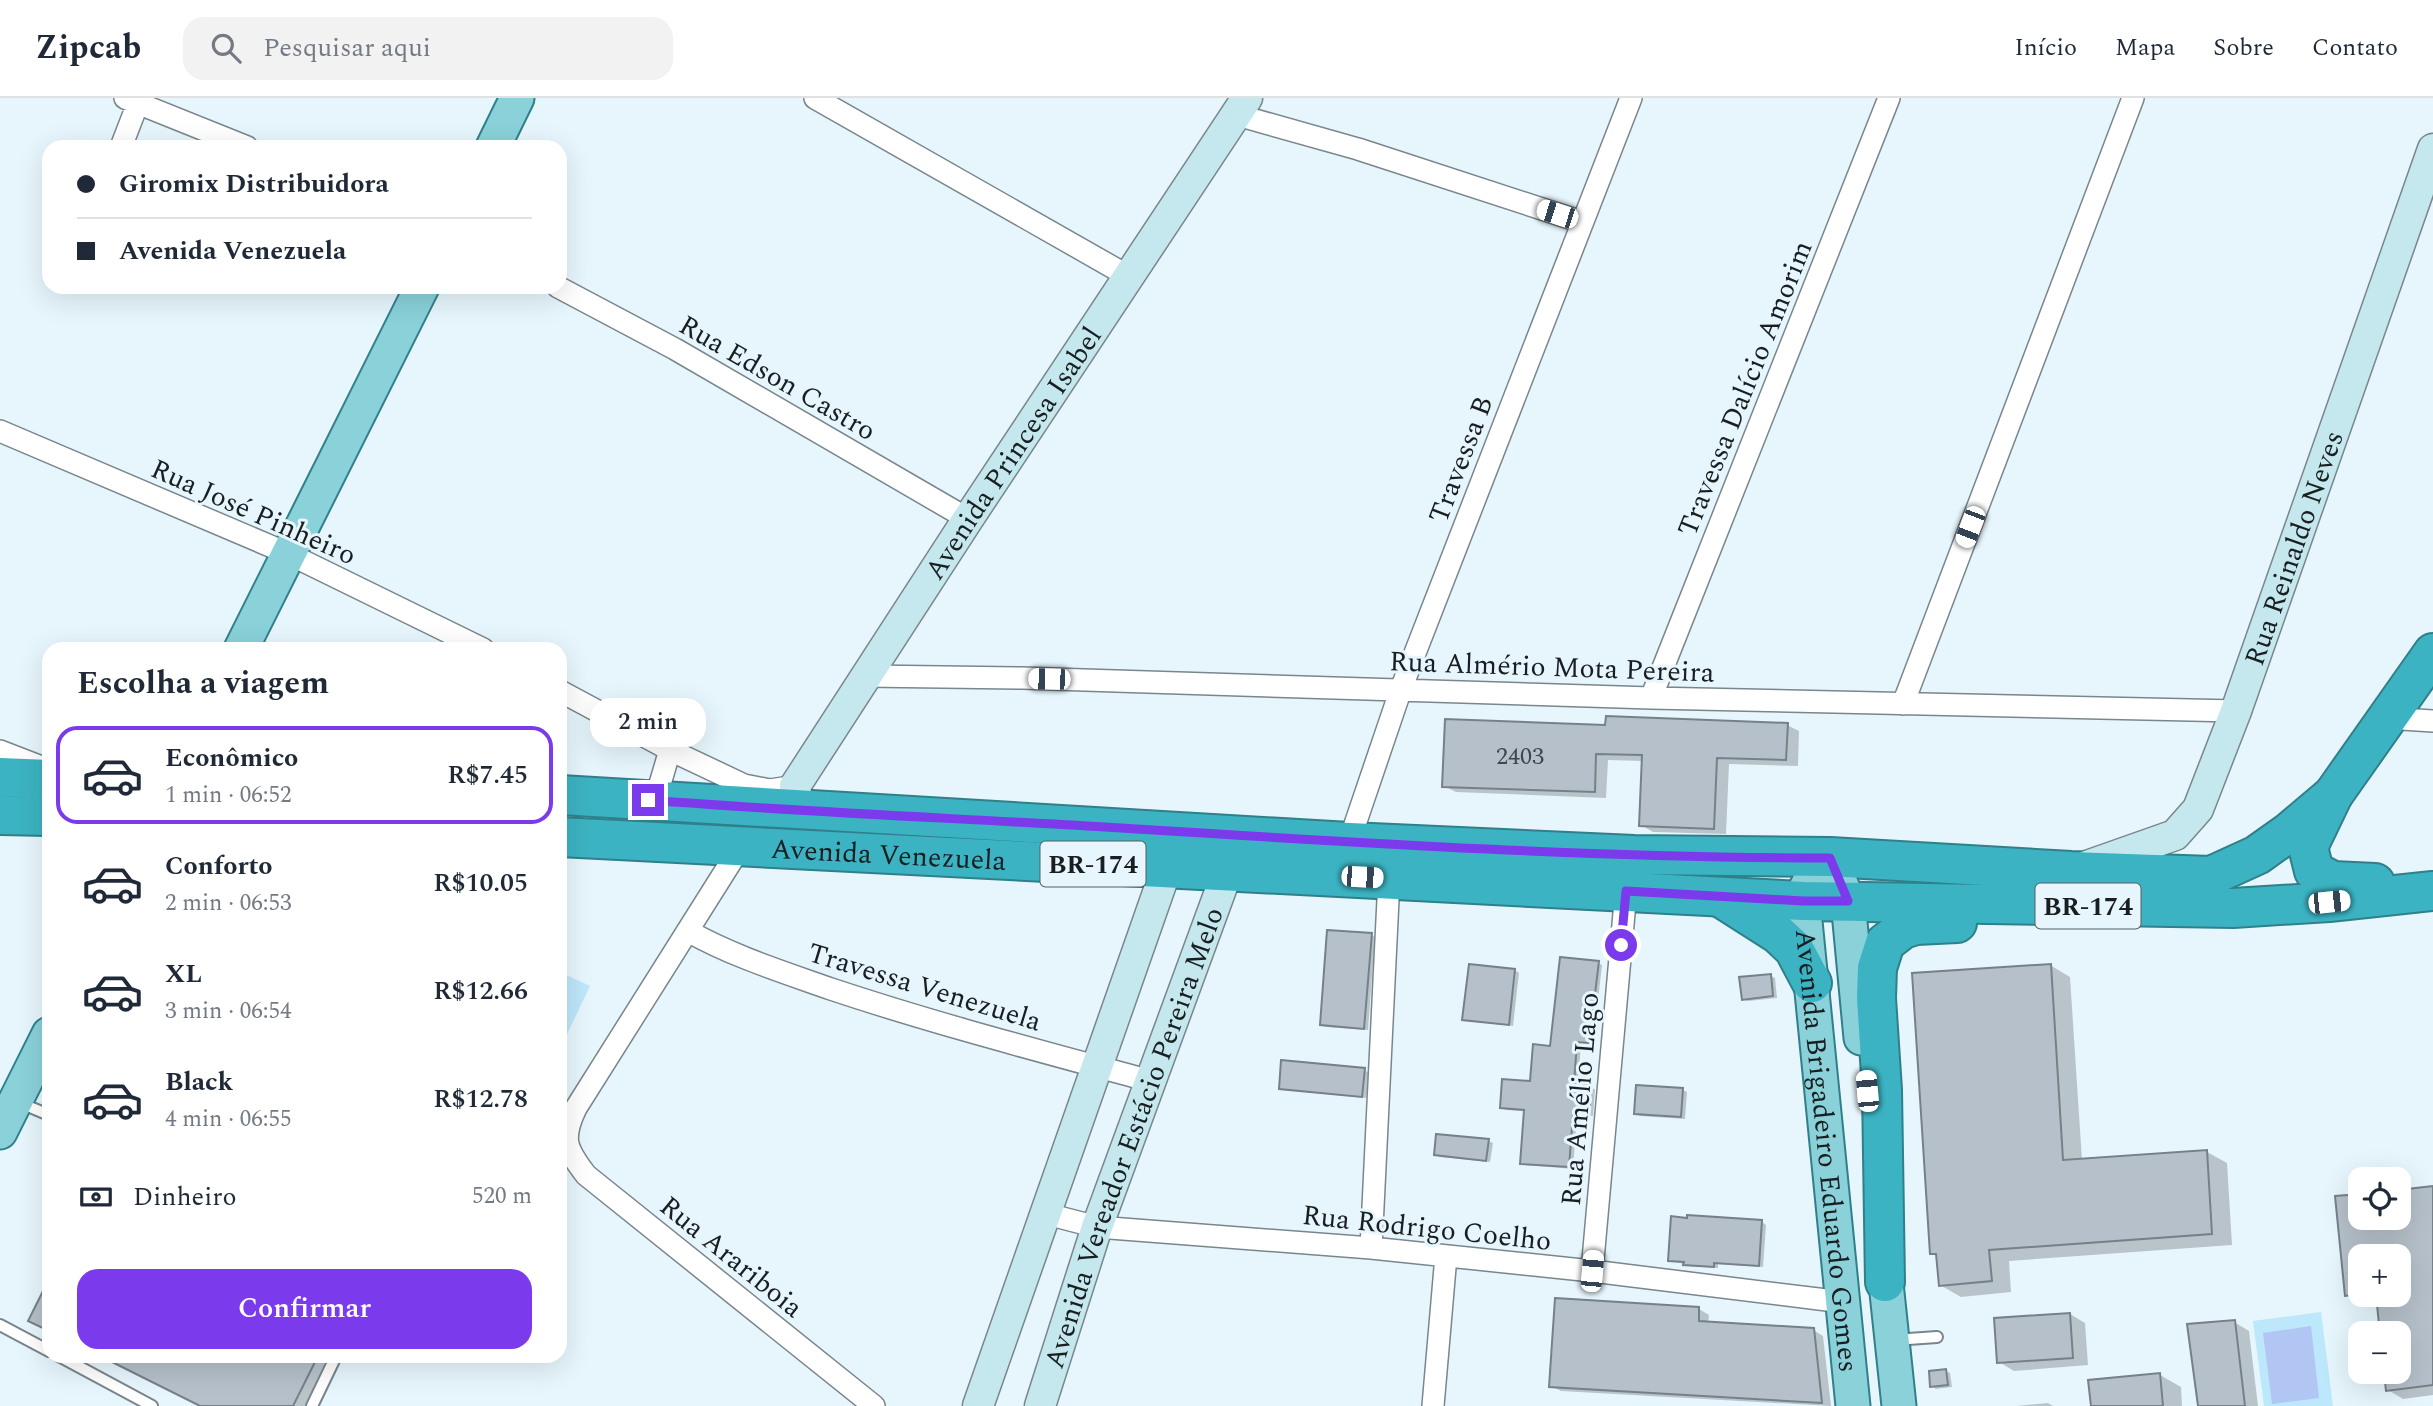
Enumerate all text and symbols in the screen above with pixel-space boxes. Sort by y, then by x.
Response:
search box [183,17,673,80]
text: Zipcab [35,23,141,73]
text: Pesquisar aqui [263,28,431,68]
icon: search [207,29,245,67]
text: Início [2014,30,2077,66]
text: Mapa [2115,30,2175,66]
text: Sobre [2213,30,2274,66]
text: Contato [2312,30,2398,66]
text: Giromix Distribuidora [119,164,389,204]
car [1534,198,1581,230]
text: Avenida Venezuela [119,231,346,271]
street label: Travessa Dalício Amorim [1666,234,1824,543]
street label: Rua Edson Castro [671,304,884,452]
street label: Avenida Princesa Isabel [914,318,1113,589]
street label: Travessa B [1417,390,1505,529]
street label: Rua Reinaldo Neves [2234,425,2356,672]
street label: Rua José Pinheiro [144,448,363,577]
car [1953,504,1988,550]
street label: Rua Almério Mota Pereira [1389,640,1716,695]
text: Escolha a viagem [77,659,329,708]
car [1028,668,1071,690]
callout: 2 min [590,698,706,748]
text: 2 min [618,705,678,740]
text: Econômico [165,738,298,778]
house number: 2403 [1496,739,1544,775]
icon: car [81,744,144,807]
text: R$7.45 [447,755,528,795]
text: 1 min · 06:52 [165,778,292,813]
route end [632,784,664,816]
street label: Avenida Venezuela [770,828,1008,883]
road number: BR-174 [1040,842,1146,886]
text: Conforto [165,846,273,886]
icon: car [81,852,144,915]
text: R$10.05 [433,863,528,903]
car [1341,865,1384,889]
road number: BR-174 [2036,884,2140,928]
text: 2 min · 06:53 [165,886,292,921]
car [2308,889,2351,915]
street label: Avenida Vereador Estácio Pereira Melo [1033,901,1236,1374]
street label: Avenida Brigadeiro Eduardo Gomes [1783,927,1870,1374]
route start [1605,929,1637,961]
street label: Travessa Venezuela [803,931,1047,1043]
text: XL [165,954,202,994]
icon: car [81,960,144,1023]
text: R$12.66 [433,971,528,1011]
street label: Rua Amélio Lago [1550,991,1611,1208]
text: 3 min · 06:54 [165,994,292,1029]
text: Black [165,1062,233,1102]
icon: car [81,1068,144,1131]
car [1855,1069,1880,1113]
text: R$12.78 [433,1079,528,1119]
text: 4 min · 06:55 [165,1102,292,1137]
map controls [2348,1167,2411,1384]
button: locate [2348,1167,2411,1230]
text: Dinheiro [133,1177,237,1217]
icon: cash [77,1178,115,1216]
text: 520 m [472,1179,532,1214]
street label: Rua Arariboia [650,1186,813,1329]
street label: Rua Rodrigo Coelho [1300,1194,1553,1263]
button: + [2348,1244,2411,1307]
car [1580,1249,1605,1293]
button: Confirmar [77,1269,532,1349]
button: − [2348,1321,2411,1384]

